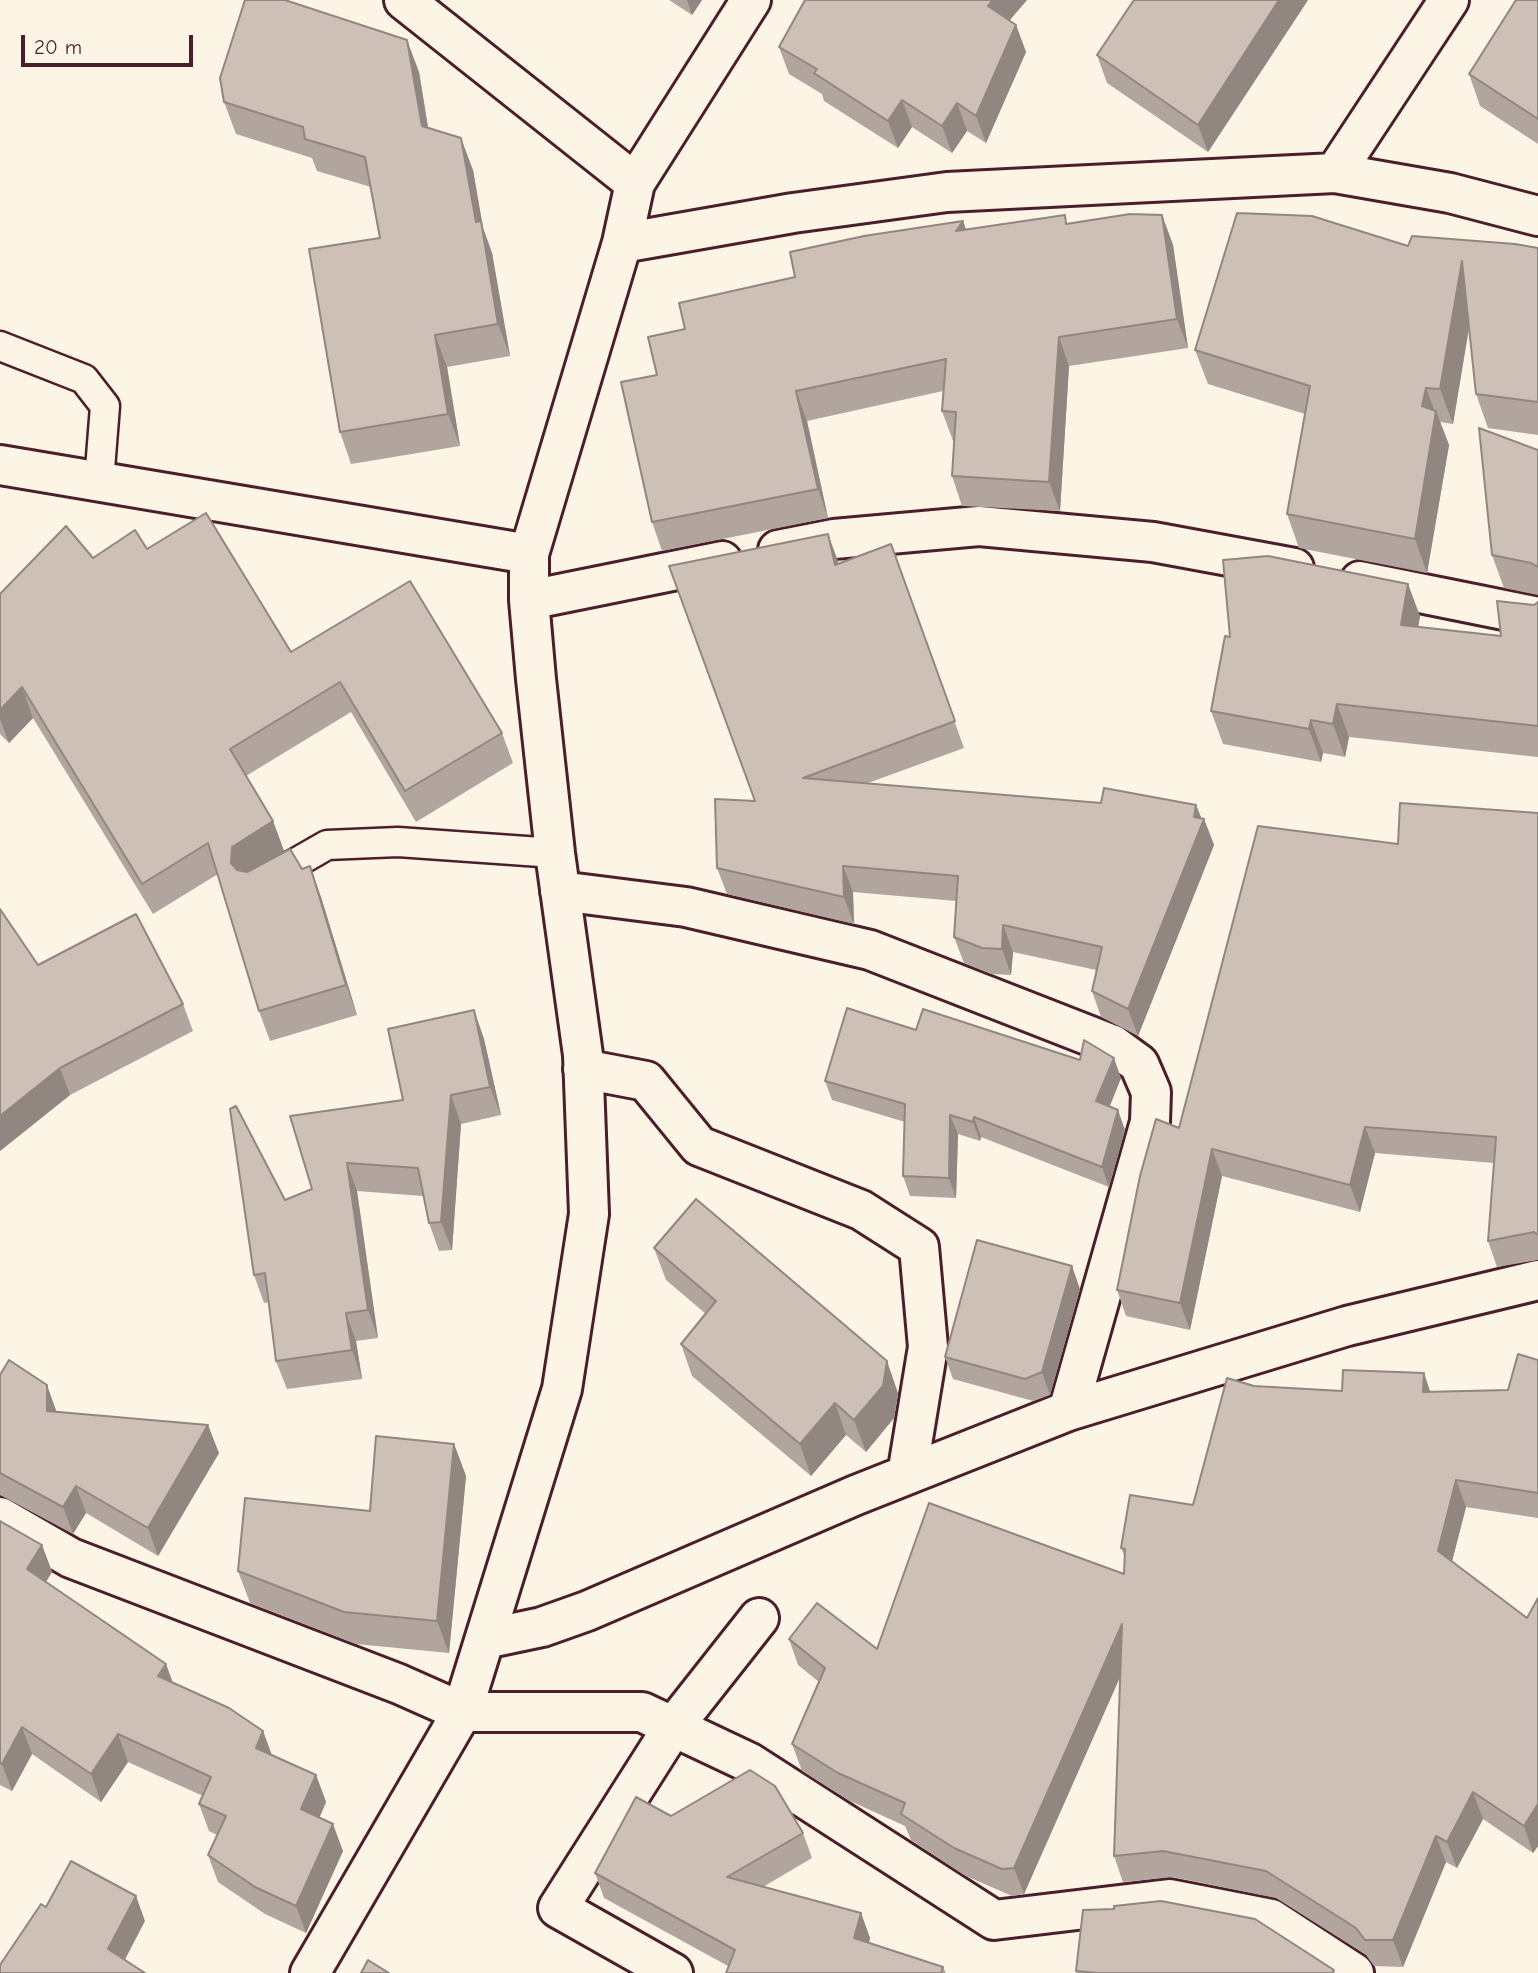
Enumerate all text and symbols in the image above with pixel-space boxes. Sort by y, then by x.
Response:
scale bar [24,21,196,65]
text: 20 m [34,35,82,59]

